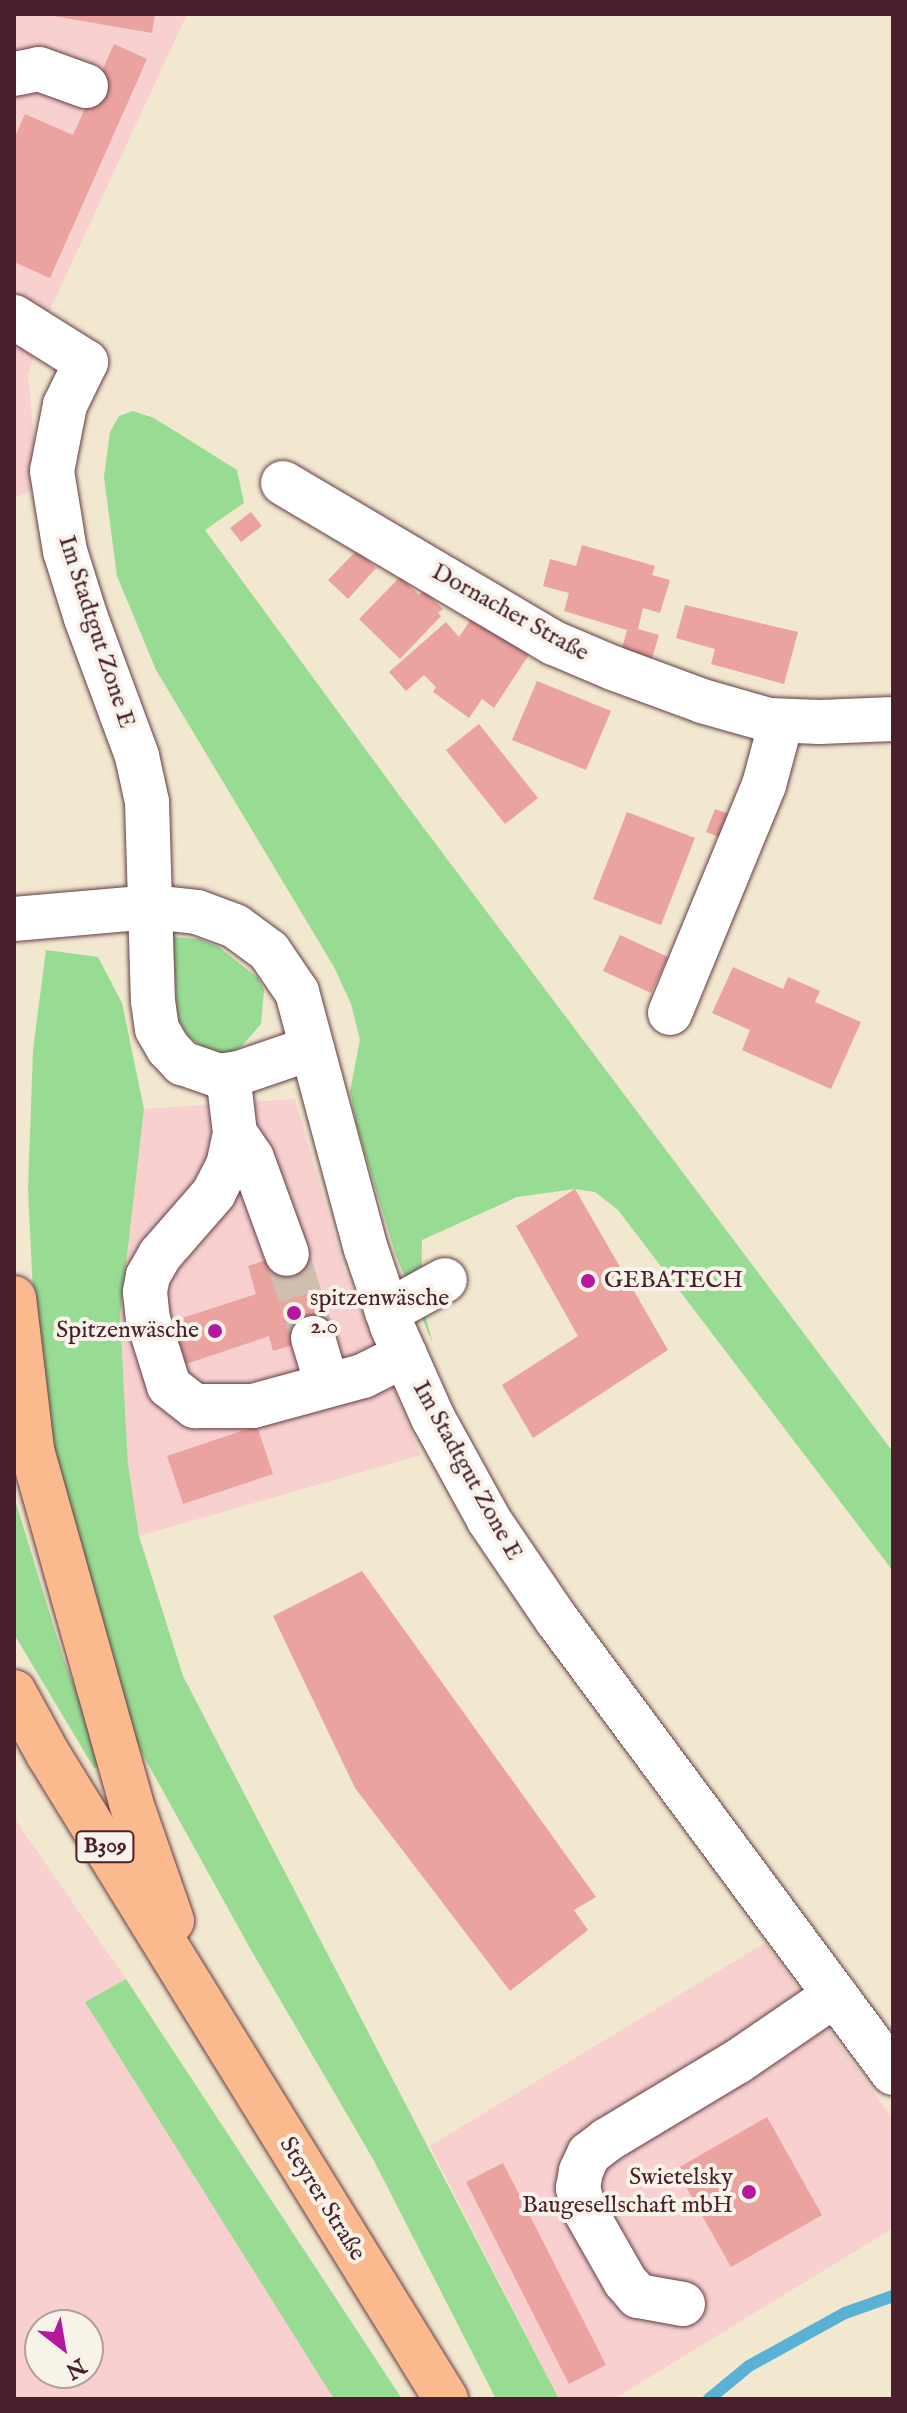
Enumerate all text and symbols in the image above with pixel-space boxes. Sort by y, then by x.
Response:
street label: Im Stadtgut Zone E [51,532,141,732]
street label: Dornacher Straße [426,558,594,668]
place label: GEBATECH [604,1267,743,1295]
marker: GEBATECH [579,1272,597,1290]
place label: spitzenwäsche 2.0 [310,1285,449,1341]
marker: spitzenwäsche 2.0 [285,1304,303,1322]
place label: Spitzenwäsche [56,1317,199,1345]
marker: Spitzenwäsche [206,1322,224,1340]
street label: Im Stadtgut Zone E [406,1376,528,1566]
road number: B309 [75,1829,135,1865]
street label: Steyrer Straße [273,2132,371,2266]
place label: Swietelsky Baugesellschaft mbH [522,2164,733,2220]
marker: Swietelsky Baugesellschaft mbH [740,2183,758,2201]
north arrow [24,2309,104,2389]
text: N [60,2351,91,2385]

